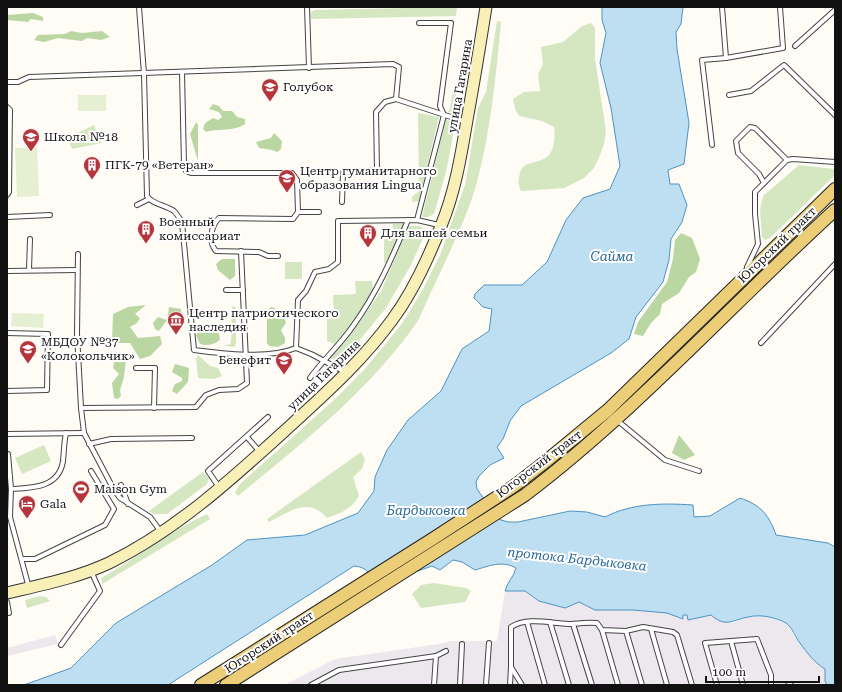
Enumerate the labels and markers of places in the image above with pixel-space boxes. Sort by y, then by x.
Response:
school or university icon: Голубок [260,77,280,102]
place label: Голубок [283,80,334,94]
school or university icon: Школа №18 [21,127,41,152]
place label: Школа №18 [44,130,118,144]
building icon: ПГК-79 «Ветеран» [82,155,102,180]
place label: ПГК-79 «Ветеран» [105,158,214,172]
place label: Центр гуманитарного образования Lingua [300,164,437,192]
school or university icon: Центр гуманитарного образования Lingua [277,168,297,193]
place label: Военный комиссариат [159,215,241,243]
building icon: Военный комиссариат [136,219,156,244]
building icon: Для вашей семьи [358,223,378,248]
place label: Для вашей семьи [381,226,487,240]
place label: Центр патриотического наследия [189,306,339,334]
museum icon: Центр патриотического наследия [166,310,186,335]
place label: МБДОУ №37 «Колокольчик» [41,335,135,363]
school or university icon: МБДОУ №37 «Колокольчик» [18,339,38,364]
school or university icon: Бенефит [274,350,294,375]
place label: Бенефит [218,353,271,367]
sports icon: Maison Gym [71,479,91,504]
place label: Maison Gym [94,482,167,496]
hotel icon: Gala [17,494,37,519]
place label: Gala [40,497,67,511]

